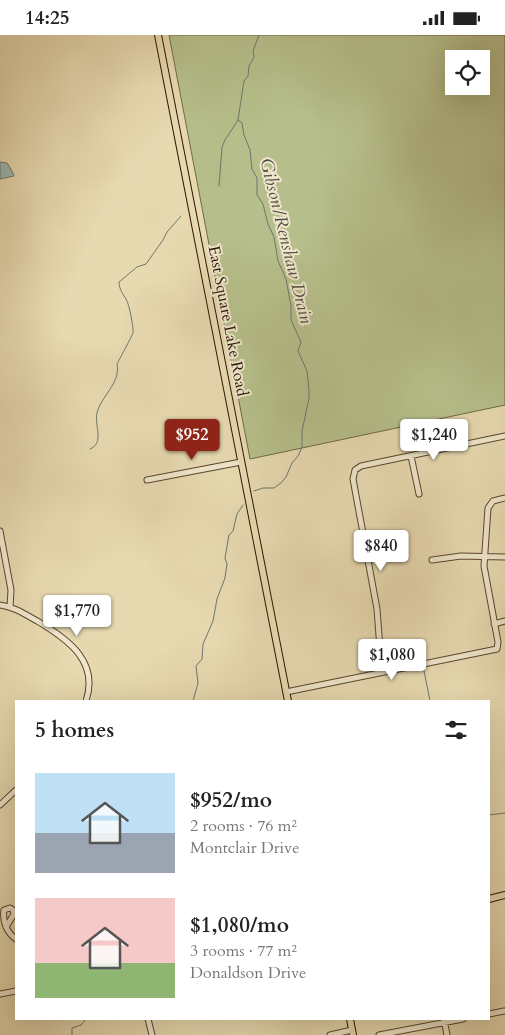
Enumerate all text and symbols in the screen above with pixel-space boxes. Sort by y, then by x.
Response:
text: 14:25 [25,5,69,31]
map controls [445,50,490,95]
button: locate [445,50,490,95]
water label: Gibson/Renshaw Drain [253,156,319,327]
street label: East Square Lake Road [203,244,253,399]
pin: $952 [162,419,222,461]
pin: $1,240 [393,419,475,461]
text: $952 [176,424,208,446]
text: $1,240 [411,424,457,446]
pin: $840 [351,529,411,572]
text: $840 [365,535,397,557]
pin: $1,770 [36,595,118,637]
text: $1,770 [54,600,100,622]
pin: $1,080 [351,639,433,681]
text: $1,080 [369,644,415,666]
text: 5 homes [35,716,114,745]
icon: filters [442,716,470,744]
text: $952/mo [190,786,272,815]
icon: home [75,793,135,853]
text: 2 rooms · 76 m² [190,815,297,837]
text: Montclair Drive [190,837,299,859]
text: $1,080/mo [190,911,289,940]
icon: home [75,918,135,978]
text: 3 rooms · 77 m² [190,940,297,962]
text: Donaldson Drive [190,962,306,984]

